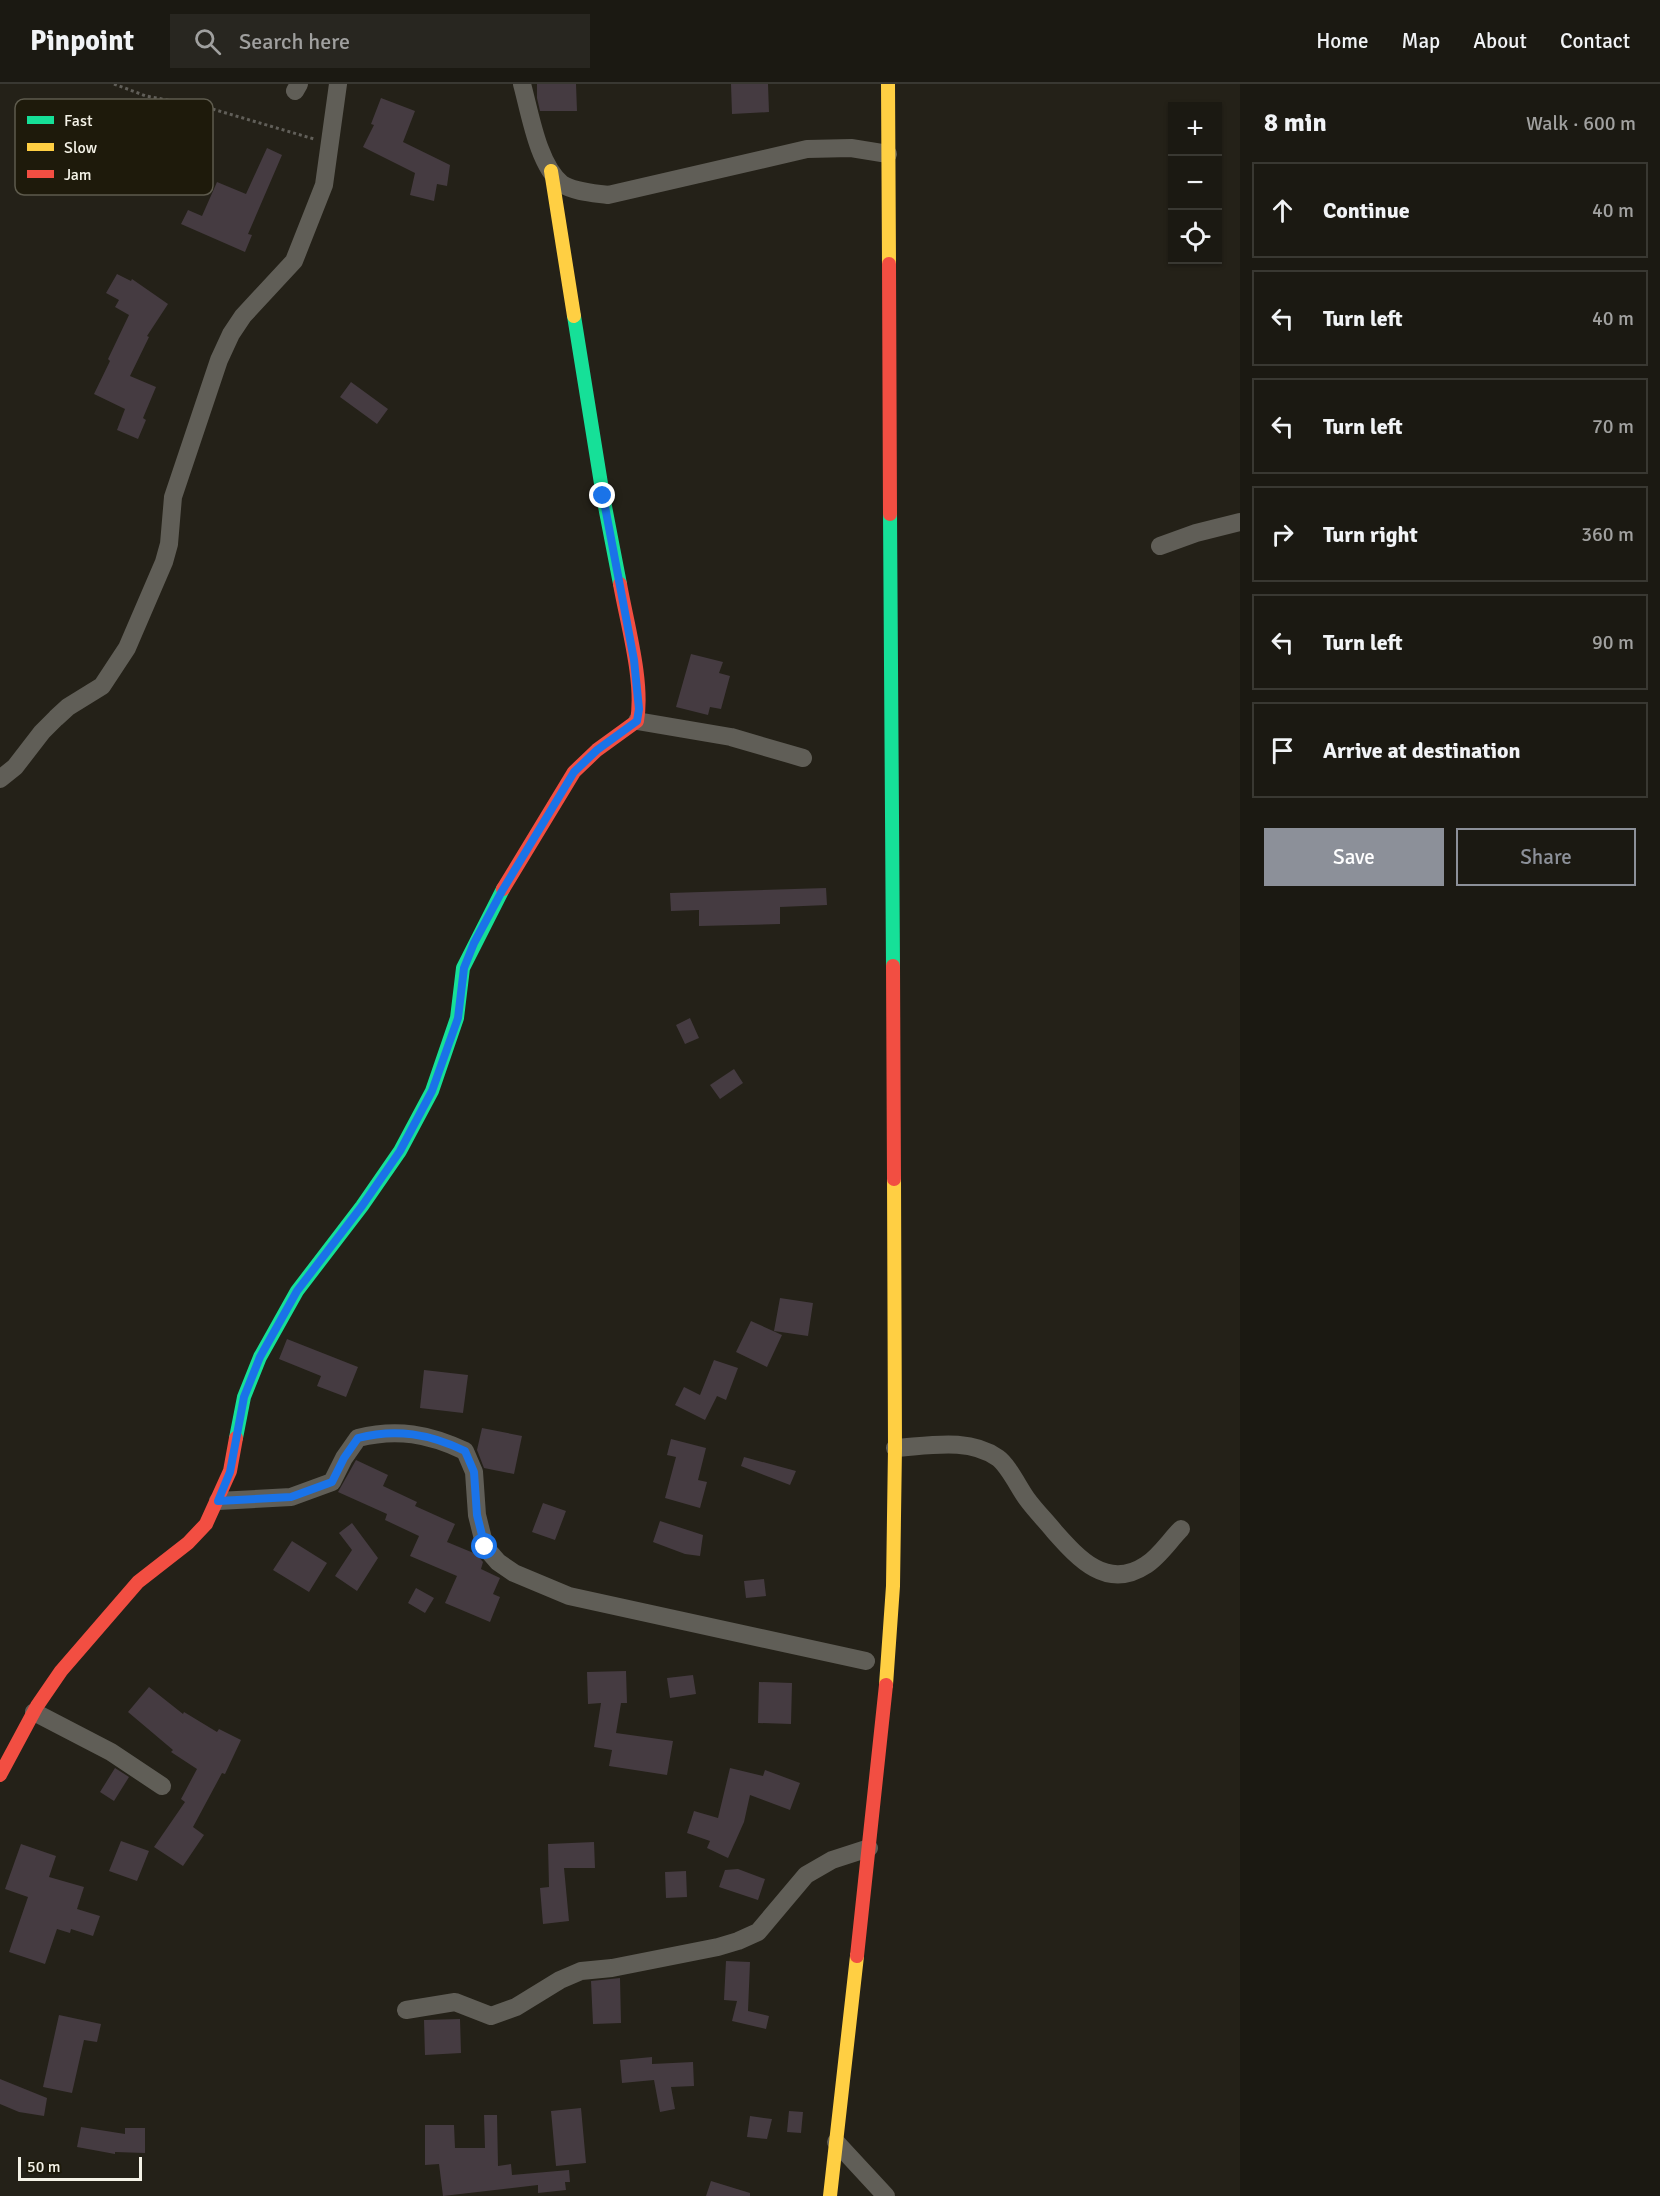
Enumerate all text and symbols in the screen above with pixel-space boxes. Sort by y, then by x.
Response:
search box [170,14,590,68]
text: Pinpoint [30,24,134,58]
icon: search [191,25,224,58]
text: Search here [239,28,350,55]
text: Home [1316,28,1369,54]
text: Map [1402,28,1440,54]
text: About [1473,28,1527,54]
text: Contact [1560,28,1630,54]
legend [15,99,213,195]
map controls [1168,102,1222,264]
button: + [1168,102,1222,156]
text: 8 min [1264,107,1327,139]
text: Fast [64,111,93,131]
text: Walk · 600 m [1526,111,1636,136]
text: Slow [64,138,98,158]
button: − [1168,156,1222,210]
text: Jam [64,165,92,185]
icon: ahead [1266,194,1299,227]
text: Continue [1323,197,1410,224]
text: 40 m [1592,198,1634,223]
button: locate [1168,210,1222,264]
icon: left [1266,302,1299,335]
text: Turn left [1323,305,1403,332]
text: 40 m [1592,306,1634,331]
icon: left [1266,410,1299,443]
text: Turn left [1323,413,1403,440]
text: 70 m [1592,414,1634,439]
route end [589,482,615,508]
icon: right [1266,518,1299,551]
text: Turn right [1323,521,1418,548]
text: 360 m [1581,522,1634,547]
icon: left [1266,626,1299,659]
text: Turn left [1323,629,1403,656]
text: 90 m [1592,630,1634,655]
icon: arrive [1266,734,1299,767]
text: Arrive at destination [1323,737,1520,764]
button: Save [1264,828,1444,886]
button: Share [1456,828,1636,886]
route start [471,1533,497,1559]
scale bar [18,2154,142,2182]
text: 50 m [27,2157,61,2177]

